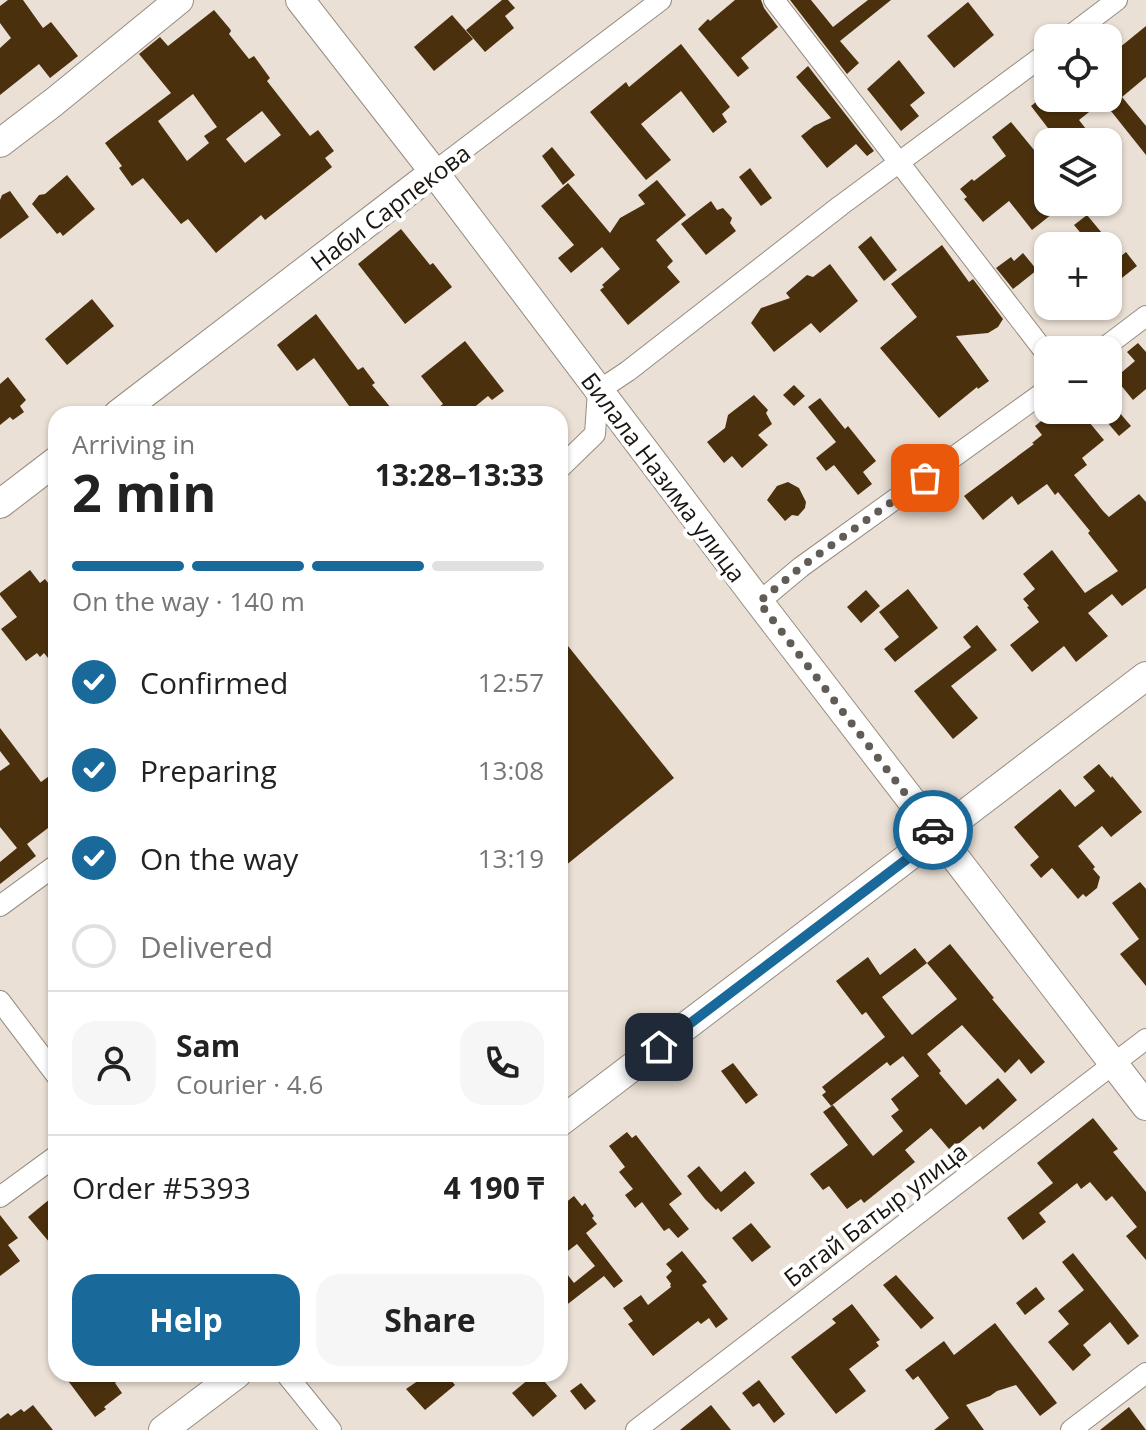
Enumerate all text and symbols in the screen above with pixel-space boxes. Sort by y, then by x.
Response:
map controls [1034,24,1122,424]
button: locate [1034,24,1122,112]
button: layers [1034,128,1122,216]
street label: Наби Сарпекова [303,136,477,278]
button: + [1034,232,1122,320]
button: − [1034,336,1122,424]
street label: Билала Назима улица [574,365,754,589]
text: Arriving in [72,426,195,462]
pin [891,444,959,512]
text: 13:28–13:33 [375,454,544,495]
text: 2 min [72,456,216,527]
icon: bag [903,456,947,500]
text: On the way · 140 m [72,583,305,619]
icon: check [72,660,116,704]
text: Confirmed [140,662,288,703]
text: 12:57 [478,664,544,700]
icon: check [72,748,116,792]
text: Preparing [140,750,277,791]
text: 13:08 [478,752,544,788]
courier [893,790,973,870]
icon: car [911,808,955,852]
icon: check [72,836,116,880]
text: On the way [140,838,298,879]
text: 13:19 [478,840,544,876]
text: Delivered [140,926,273,967]
pin [625,1013,693,1081]
button: person [72,1021,156,1105]
button: phone [460,1021,544,1105]
text: Sam [176,1025,240,1066]
icon: home [637,1025,681,1069]
text: Courier · 4.6 [176,1066,323,1102]
street label: Багай Батыр улица [777,1134,973,1294]
text: Order #5393 [72,1167,251,1208]
text: 4 190 ₸ [443,1167,544,1208]
button: Help [72,1274,300,1366]
button: Share [316,1274,544,1366]

